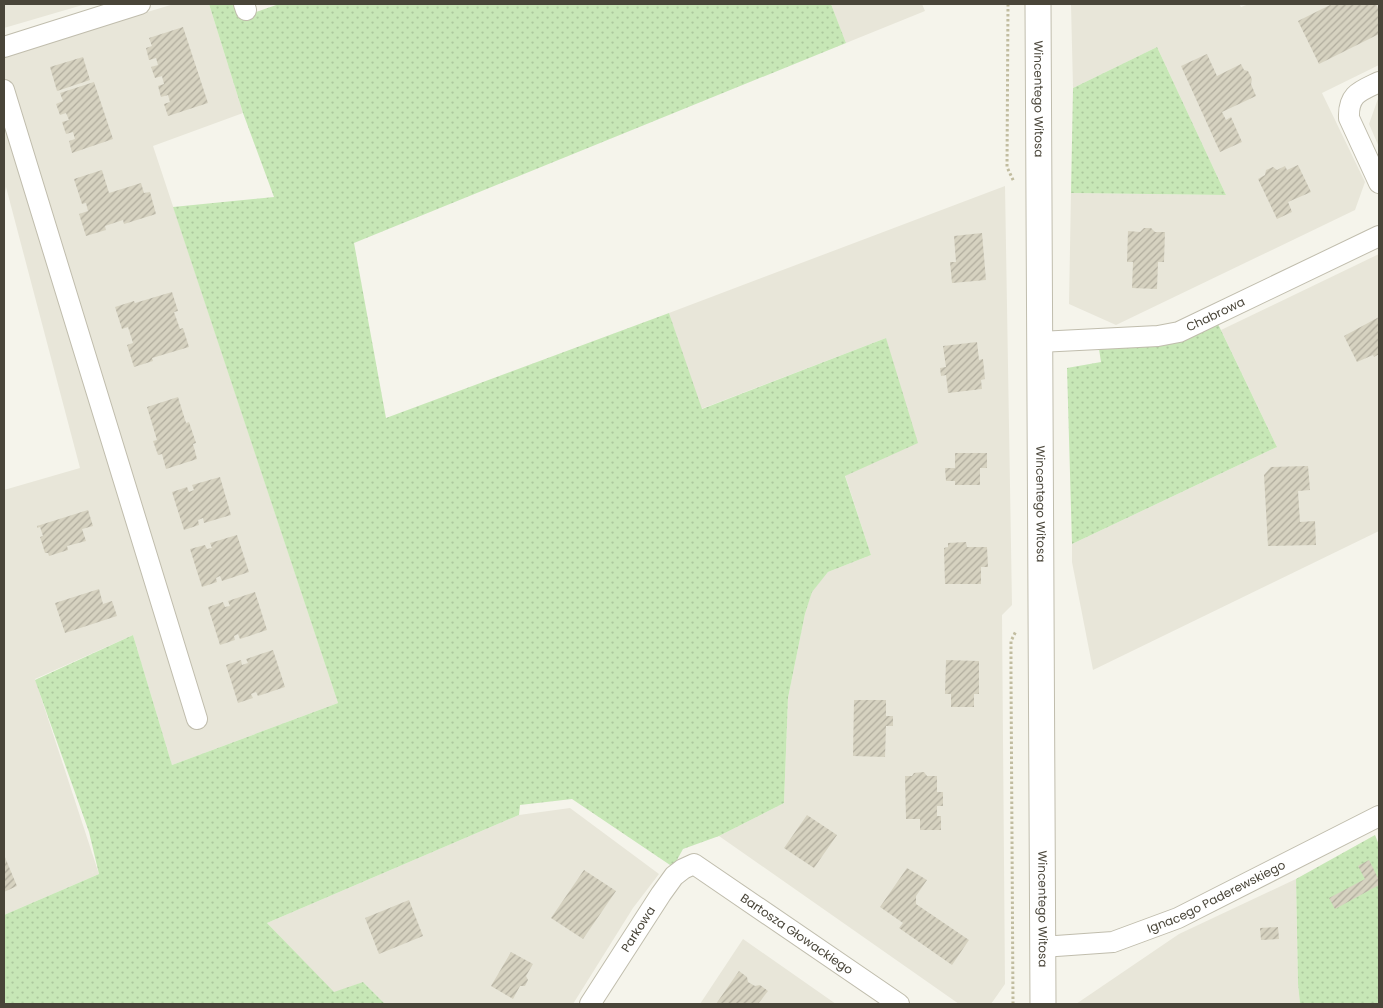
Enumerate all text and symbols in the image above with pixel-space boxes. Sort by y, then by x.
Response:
street label: Wincentego Witosa [1030,41,1048,157]
street label: Chabrowa [1183,293,1248,335]
street label: Wincentego Witosa [1032,446,1050,562]
street label: Wincentego Witosa [1034,851,1052,967]
street label: Ignacego Paderewskiego [1145,856,1288,937]
street label: Bartosza Głowackiego [737,889,857,978]
street label: Parkowa [617,903,659,955]

